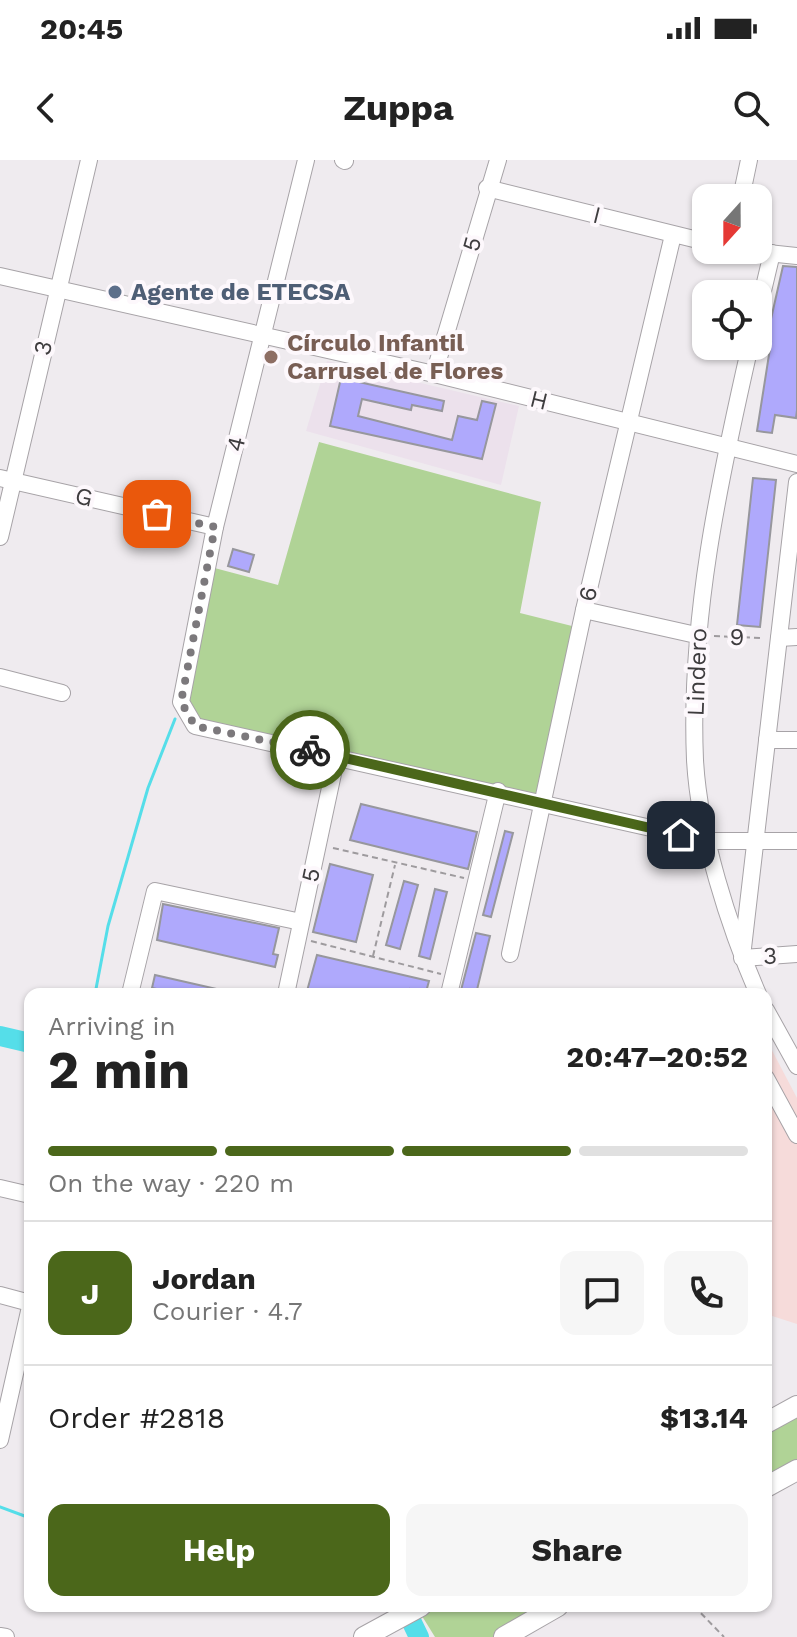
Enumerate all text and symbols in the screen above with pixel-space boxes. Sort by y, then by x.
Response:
text: 20:45 [40,11,123,46]
icon: back [24,86,68,130]
icon: search [729,86,773,130]
text: Zuppa [343,87,454,129]
north arrow [692,184,772,264]
map controls [692,184,772,360]
street label: I [590,201,604,229]
street label: 5 [457,233,487,255]
place label: Agente de ETECSA [131,278,351,306]
button: locate [692,280,772,360]
marker: Agente de ETECSA [106,283,124,301]
place label: Círculo Infantil Carrusel de Flores [287,329,504,385]
street label: 3 [28,338,58,358]
marker: Círculo Infantil Carrusel de Flores [262,348,280,366]
street label: H [527,384,551,416]
street label: 4 [221,433,251,455]
pin [123,480,191,548]
street label: G [72,481,96,513]
icon: bag [135,492,179,536]
street label: 6 [573,584,603,604]
street label: 9 [729,623,745,651]
street label: Lindero [681,627,713,717]
courier [270,710,350,790]
icon: bike [288,728,332,772]
pin [647,801,715,869]
icon: home [659,813,703,857]
street label: 5 [296,865,326,885]
street label: 3 [762,942,778,970]
text: Arriving in [48,1011,176,1041]
text: 20:47–20:52 [566,1039,748,1074]
text: 2 min [48,1040,190,1101]
text: On the way · 220 m [48,1168,294,1198]
button: chat [560,1251,644,1335]
button: phone [664,1251,748,1335]
text: Jordan [152,1261,256,1296]
text: J [81,1276,99,1311]
text: Courier · 4.7 [152,1296,302,1326]
text: Order #2818 [48,1400,225,1435]
text: $13.14 [660,1400,748,1435]
button: Help [48,1504,390,1596]
button: Share [406,1504,748,1596]

